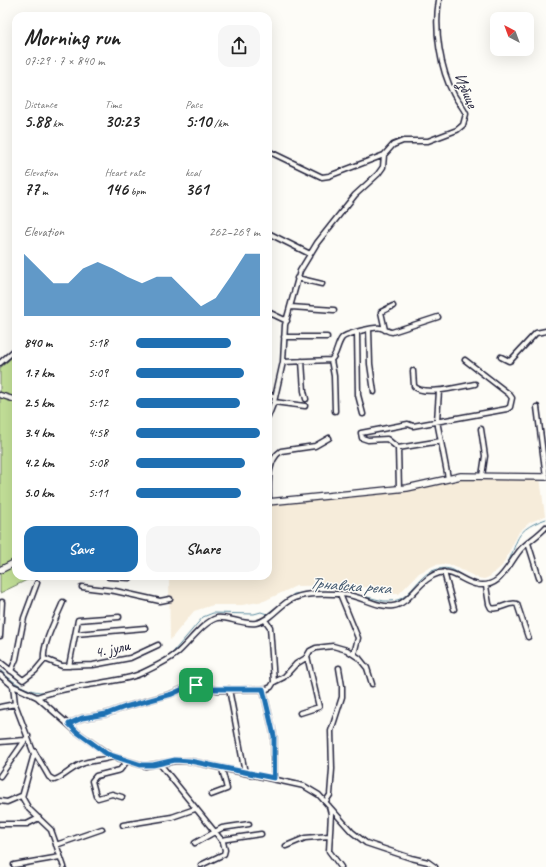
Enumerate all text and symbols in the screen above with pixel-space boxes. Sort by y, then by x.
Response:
north arrow [490,12,534,56]
map controls [490,12,534,56]
text: Morning run [24,24,120,52]
button: share [218,25,260,67]
text: 07:29 · 7 × 840 m [24,53,105,69]
street label: Избице [450,70,483,113]
text: Distance [24,97,57,111]
text: Time [105,97,122,111]
text: Pace [185,97,202,111]
text: 5.88 [24,111,50,132]
text: 30:23 [105,111,139,132]
text: 5:10 [185,111,211,132]
text: km [50,116,63,130]
text: /km [211,116,228,130]
text: Elevation [24,165,58,179]
text: Heart rate [105,165,145,179]
text: kcal [185,165,200,179]
text: 77 [24,179,39,200]
text: 146 [105,179,128,200]
text: 361 [185,179,209,200]
text: m [39,184,48,198]
text: bpm [128,184,146,198]
text: Elevation [24,224,64,240]
text: 262–269 m [209,224,260,240]
text: 840 m [24,335,52,351]
text: 5:18 [88,335,108,351]
text: 1.7 km [24,365,54,381]
text: 5:09 [88,365,108,381]
text: 2.5 km [24,395,54,411]
text: 5:12 [88,395,108,411]
text: 3.4 km [24,425,54,441]
text: 4:58 [88,425,108,441]
text: 4.2 km [24,455,54,471]
text: 5:08 [88,455,108,471]
text: 5.0 km [24,485,54,501]
text: 5:11 [88,485,108,501]
button: Save [24,526,138,572]
button: Share [146,526,260,572]
water label: Трнавска река [309,572,393,599]
street label: 4. јули [93,635,133,663]
pin [179,668,213,702]
icon: arrive [185,674,207,696]

